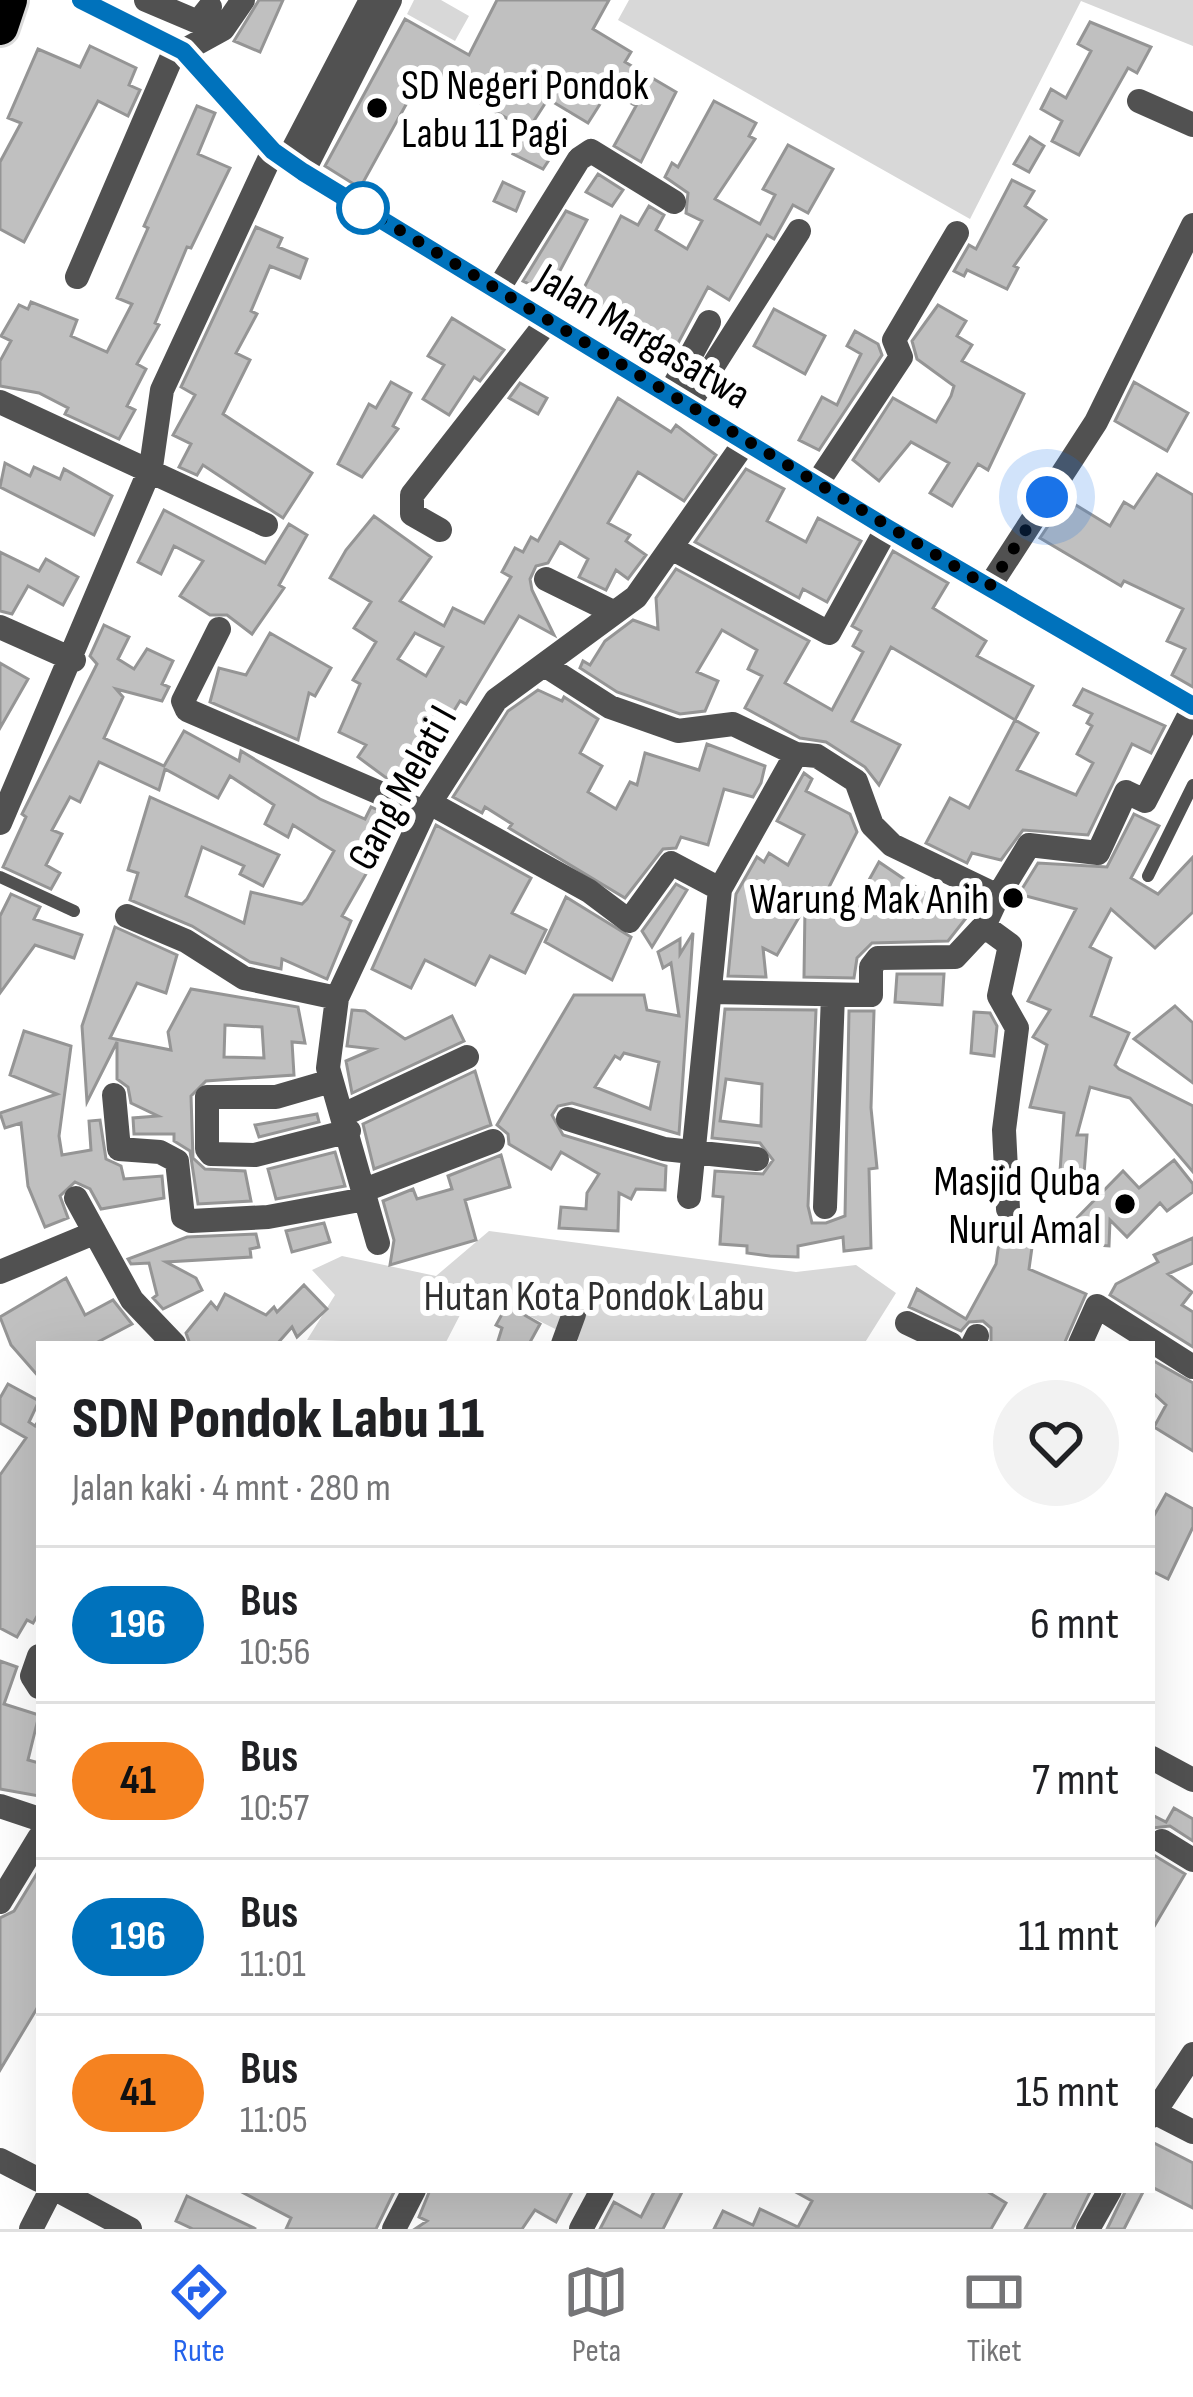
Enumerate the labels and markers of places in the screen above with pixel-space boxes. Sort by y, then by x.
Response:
place label: SD Negeri Pondok Labu 11 Pagi [401,61,649,160]
marker: SD Negeri Pondok Labu 11 Pagi [364,95,390,121]
unlabelled marker [338,183,388,233]
place label: Warung Mak Anih [749,875,989,926]
marker: Warung Mak Anih [1000,885,1026,911]
place label: Masjid Quba Nurul Amal [933,1157,1101,1256]
marker: Masjid Quba Nurul Amal [1112,1191,1138,1217]

